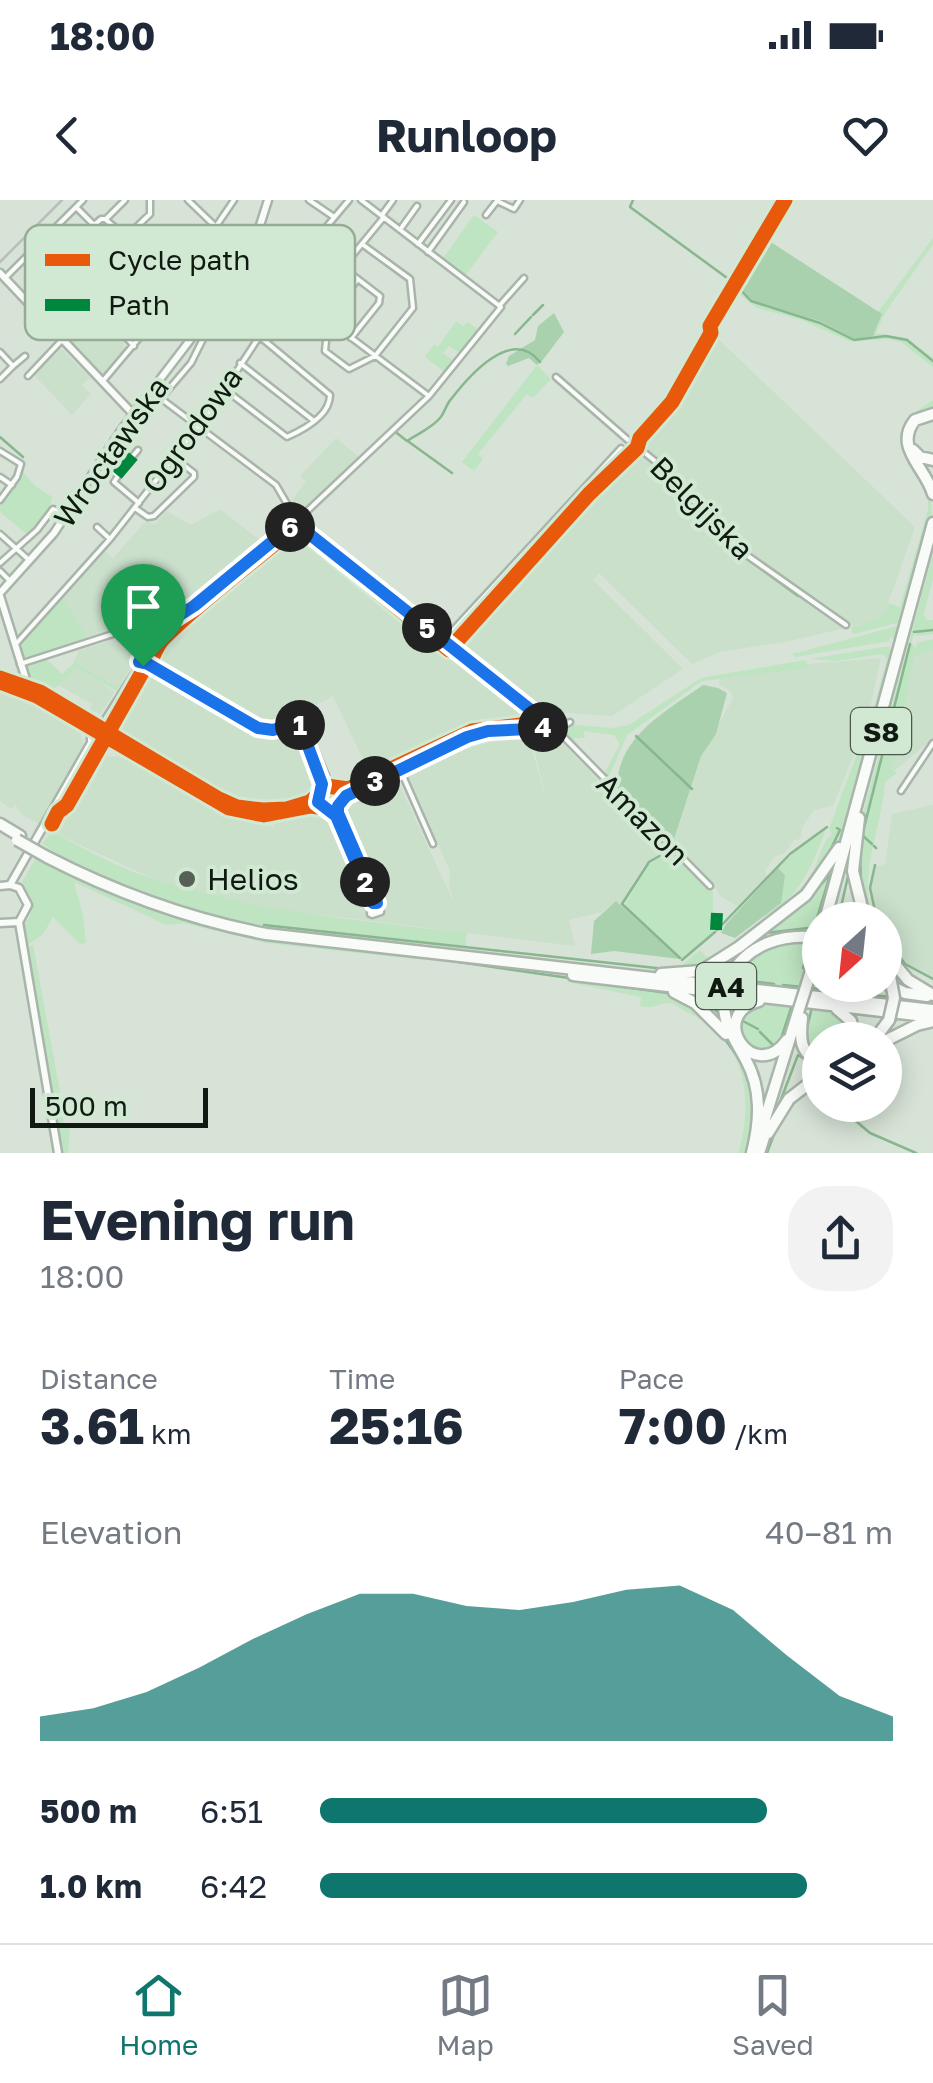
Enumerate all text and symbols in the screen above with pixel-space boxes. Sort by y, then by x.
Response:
text: 18:00 [50,13,155,58]
icon: back [40,108,95,163]
text: Runloop [376,108,557,162]
icon: heart [838,108,893,163]
legend [25,225,355,340]
text: Cycle path [108,243,251,276]
text: Path [108,288,170,321]
street label: Ogrodowa [134,360,250,500]
street label: Wrocławska [46,370,176,534]
street label: Belgijska [643,449,761,567]
pin: 6 [265,502,315,552]
text: 6 [281,510,299,543]
pin [101,564,186,667]
icon: arrive [116,579,171,634]
pin: 5 [402,603,452,653]
text: 5 [418,611,436,644]
pin: 1 [275,700,325,750]
pin: 4 [518,702,568,752]
text: 1 [293,708,307,741]
road number: S8 [851,708,911,754]
text: 4 [534,710,552,743]
pin: 3 [350,756,400,806]
text: 3 [366,764,384,797]
street label: Amazon [589,765,697,873]
pin: 2 [340,857,390,907]
place label: Helios [207,861,299,897]
text: 2 [356,865,374,898]
marker: Helios [176,868,198,890]
north arrow [802,902,902,1002]
map controls [802,902,902,1122]
road number: A4 [696,963,756,1009]
button: layers [802,1022,902,1122]
scale bar [30,1083,208,1128]
text: 500 m [45,1089,128,1122]
text: Evening run [40,1186,355,1252]
button: share [788,1186,893,1291]
text: 18:00 [40,1257,124,1295]
text: Distance [40,1362,158,1395]
text: Time [329,1362,395,1395]
text: Pace [619,1362,684,1395]
text: 3.61 [40,1395,144,1455]
text: 25:16 [329,1395,464,1455]
text: 7:00 [619,1395,727,1455]
text: km [144,1417,192,1450]
text: /km [727,1417,788,1450]
text: Elevation [40,1513,182,1551]
text: 40–81 m [765,1513,893,1551]
text: 500 m [40,1792,137,1830]
text: 6:51 [200,1792,263,1830]
text: 1.0 km [40,1867,142,1905]
text: 6:42 [200,1867,267,1905]
tab: Home [119,1968,198,2061]
tab: Map [437,1968,494,2061]
tab: Saved [732,1968,814,2061]

